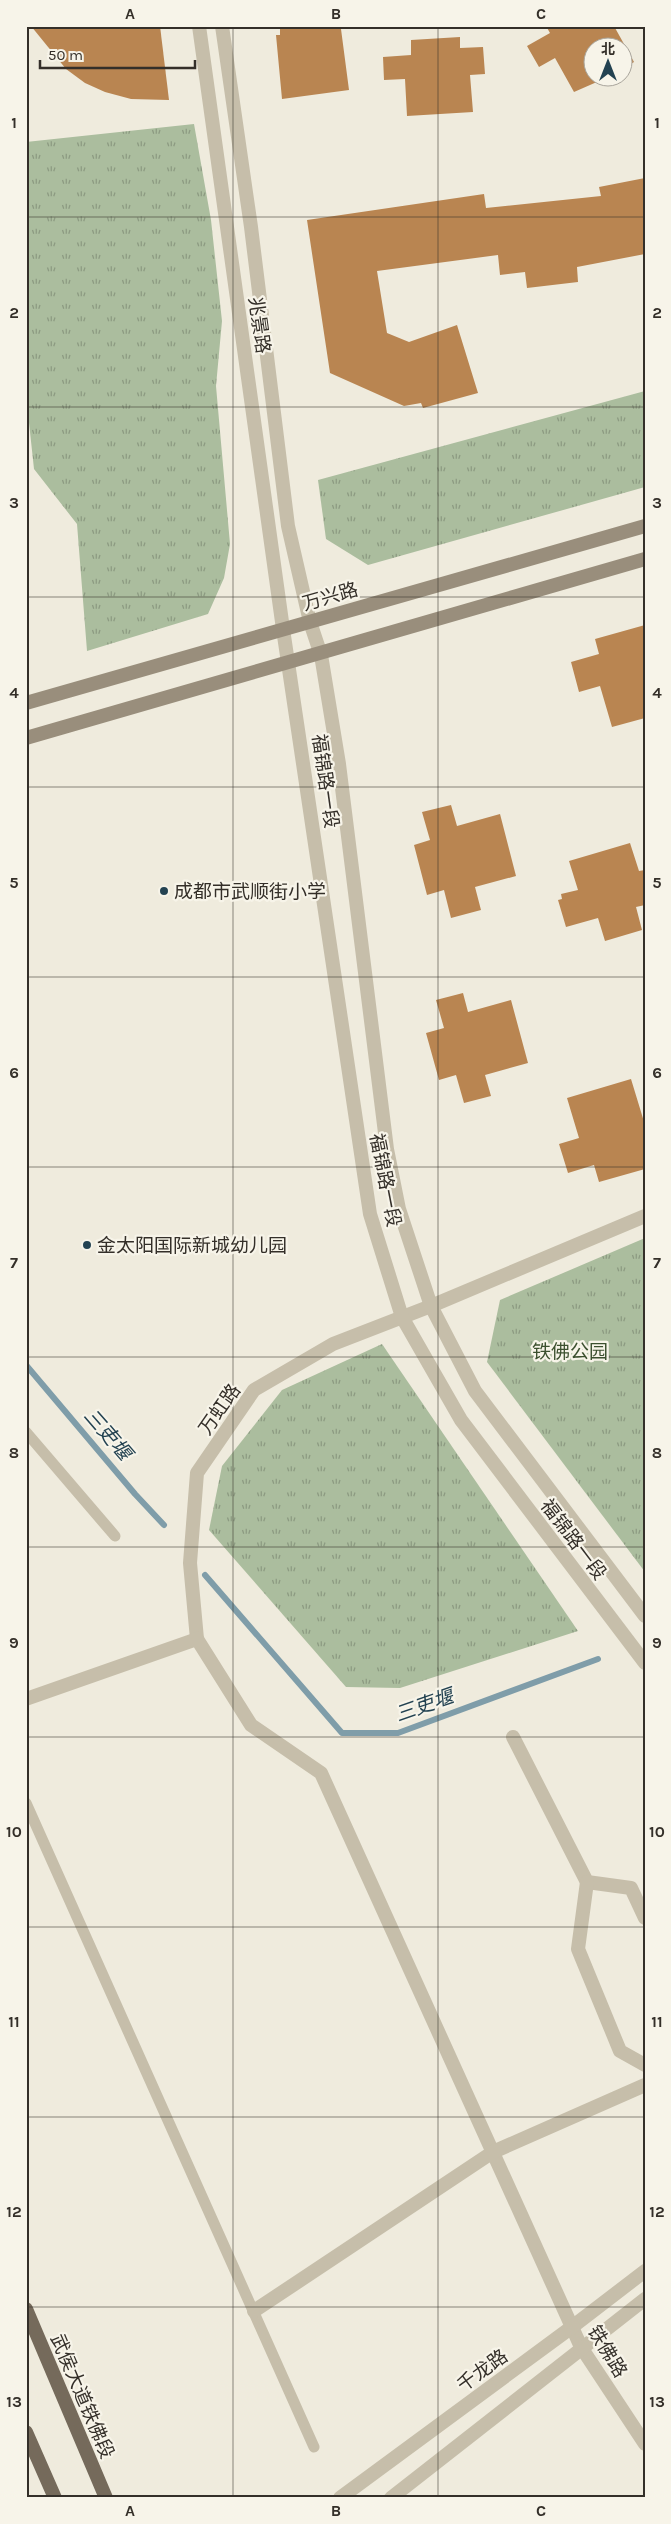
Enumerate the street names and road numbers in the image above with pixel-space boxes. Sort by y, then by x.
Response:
street label: 兆景路 [244,295,274,355]
street label: 万兴路 [300,579,361,615]
street label: 福锦路一段 [308,733,343,830]
street label: 福锦路一段 [365,1131,405,1229]
street label: 万虹路 [194,1380,245,1439]
street label: 福锦路一段 [536,1495,611,1584]
street label: 铁佛路 [583,2321,631,2382]
street label: 武侯大道铁佛段 [46,2331,118,2462]
street label: 千龙路 [453,2345,512,2396]

